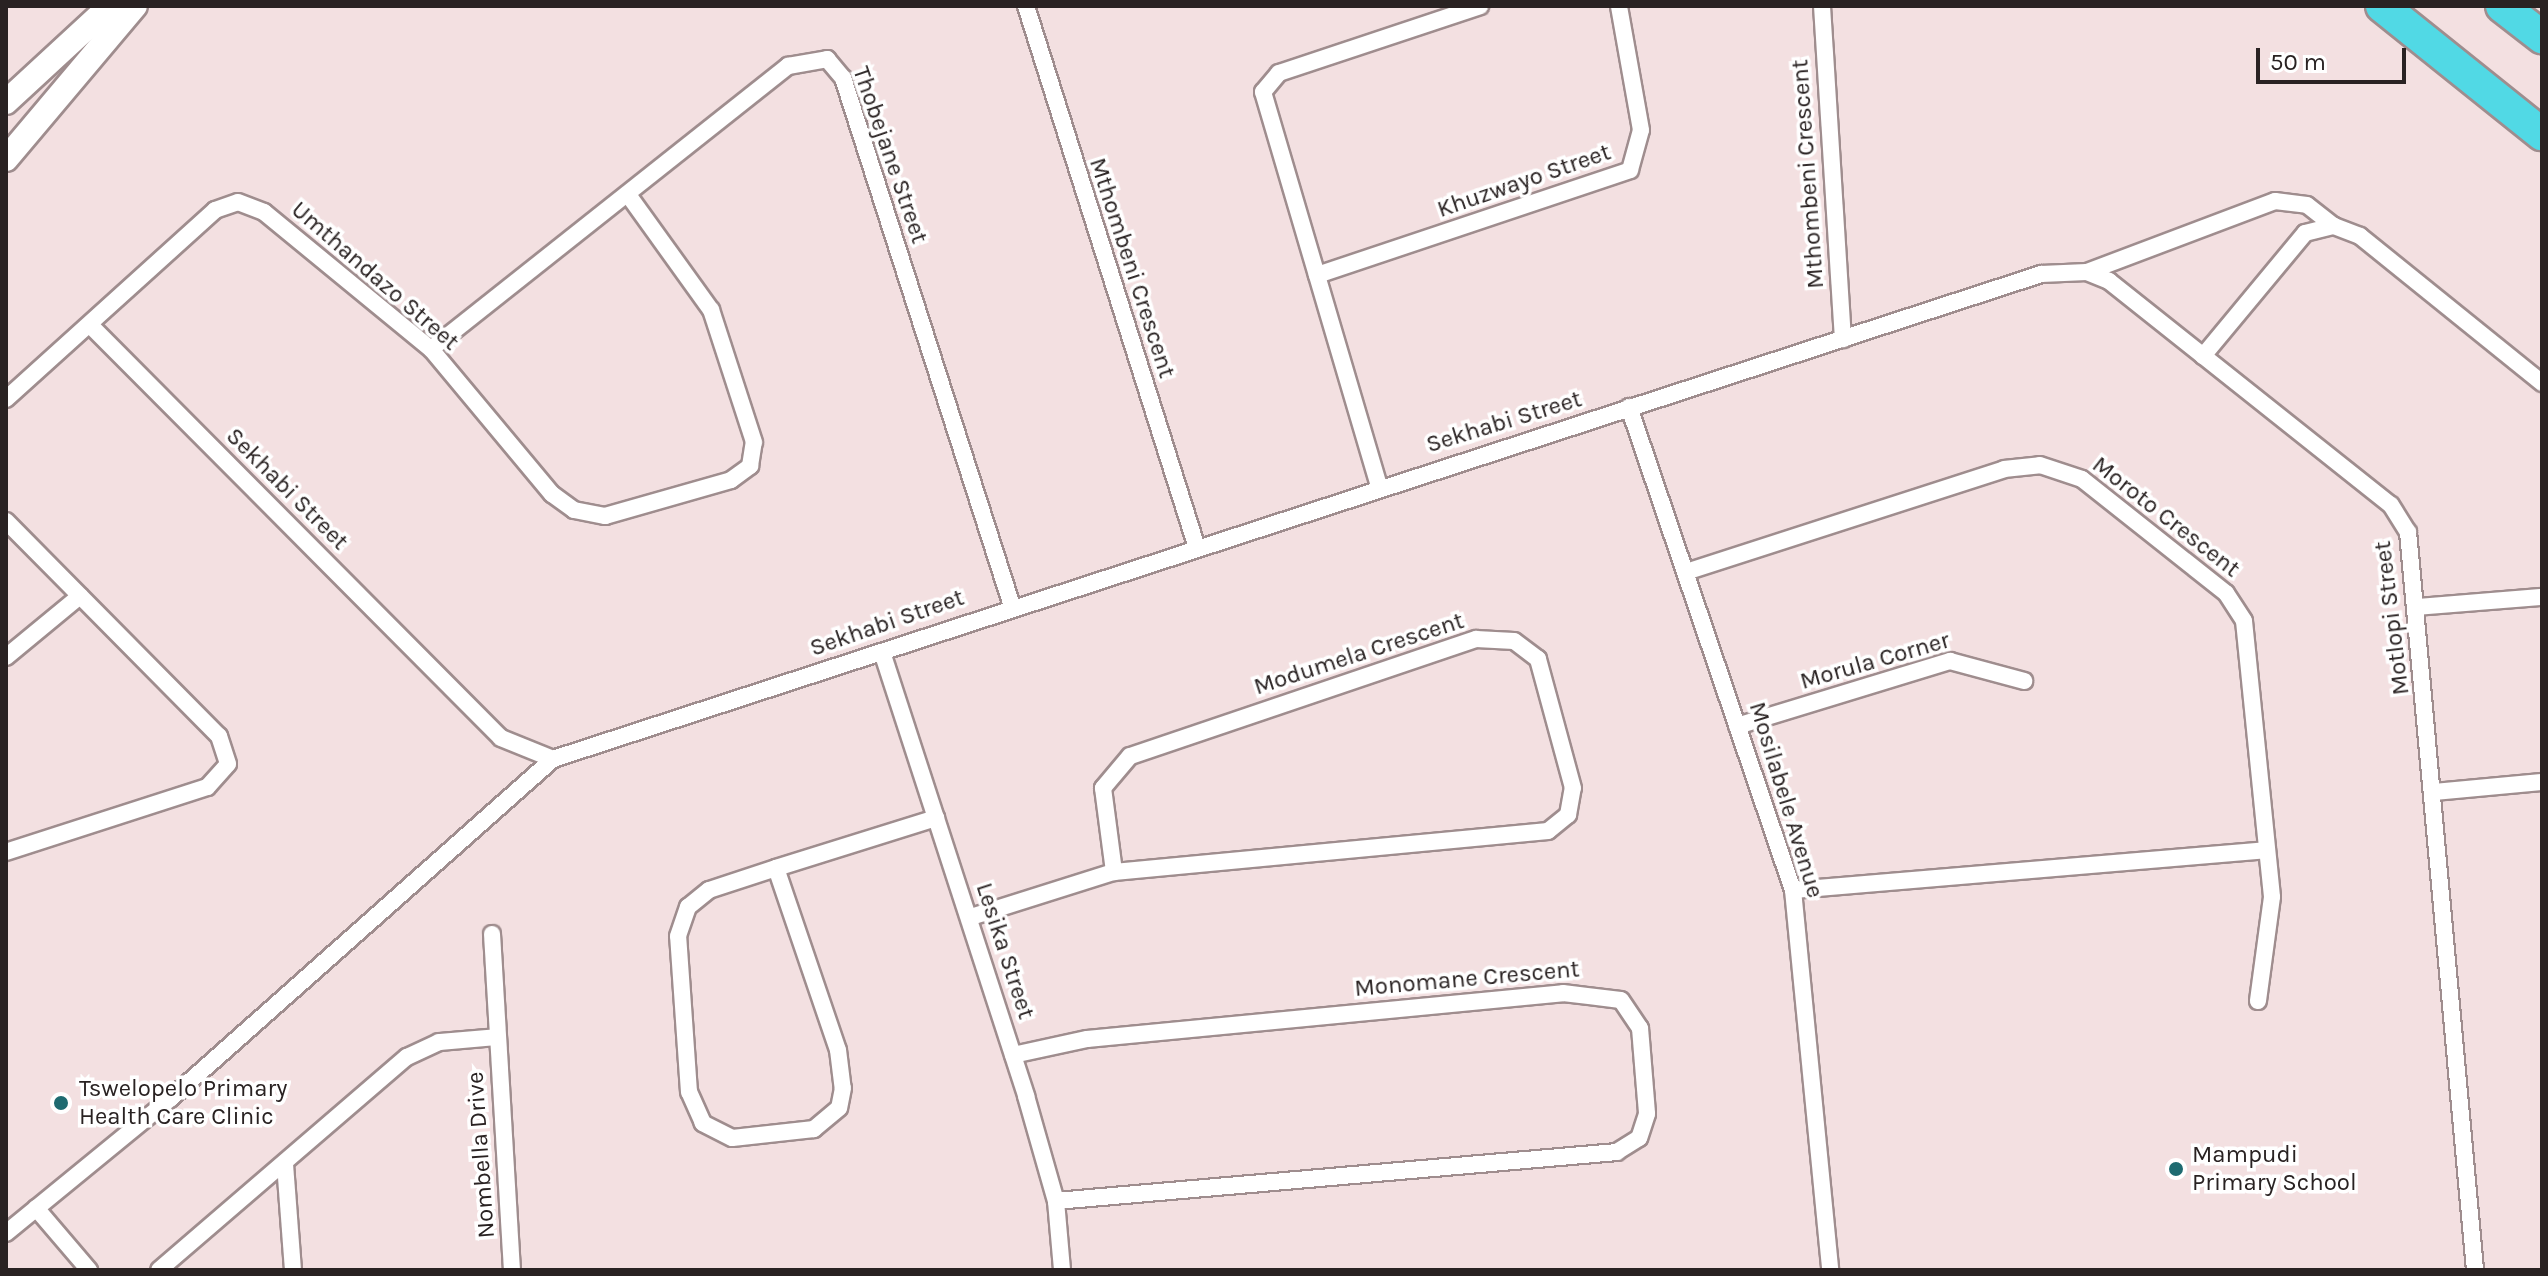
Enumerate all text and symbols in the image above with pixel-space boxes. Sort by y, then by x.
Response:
scale bar [2260,32,2410,82]
text: 50 m [2270,48,2326,76]
street label: Mthombeni Crescent [1786,58,1830,290]
street label: Thobejane Street [846,63,934,247]
street label: Khuzwayo Street [1434,138,1614,224]
street label: Mthombeni Crescent [1083,154,1181,382]
street label: Umthandazo Street [285,195,465,357]
street label: Sekhabi Street [1423,385,1585,459]
street label: Sekhabi Street [220,422,354,556]
street label: Moroto Crescent [2086,450,2246,584]
street label: Motlopi Street [2368,539,2416,697]
street label: Sekhabi Street [806,583,968,663]
street label: Modumela Crescent [1250,606,1468,702]
street label: Morula Corner [1797,626,1953,696]
street label: Mosilabele Avenue [1742,699,1830,901]
street label: Lesika Street [969,879,1041,1023]
street label: Monomane Crescent [1353,955,1581,1003]
street label: Nombella Drive [461,1071,501,1239]
place label: Tswelopelo Primary Health Care Clinic [79,1075,287,1131]
marker: Tswelopelo Primary Health Care Clinic [50,1092,72,1114]
place label: Mampudi Primary School [2192,1141,2357,1197]
marker: Mampudi Primary School [2167,1160,2185,1178]

